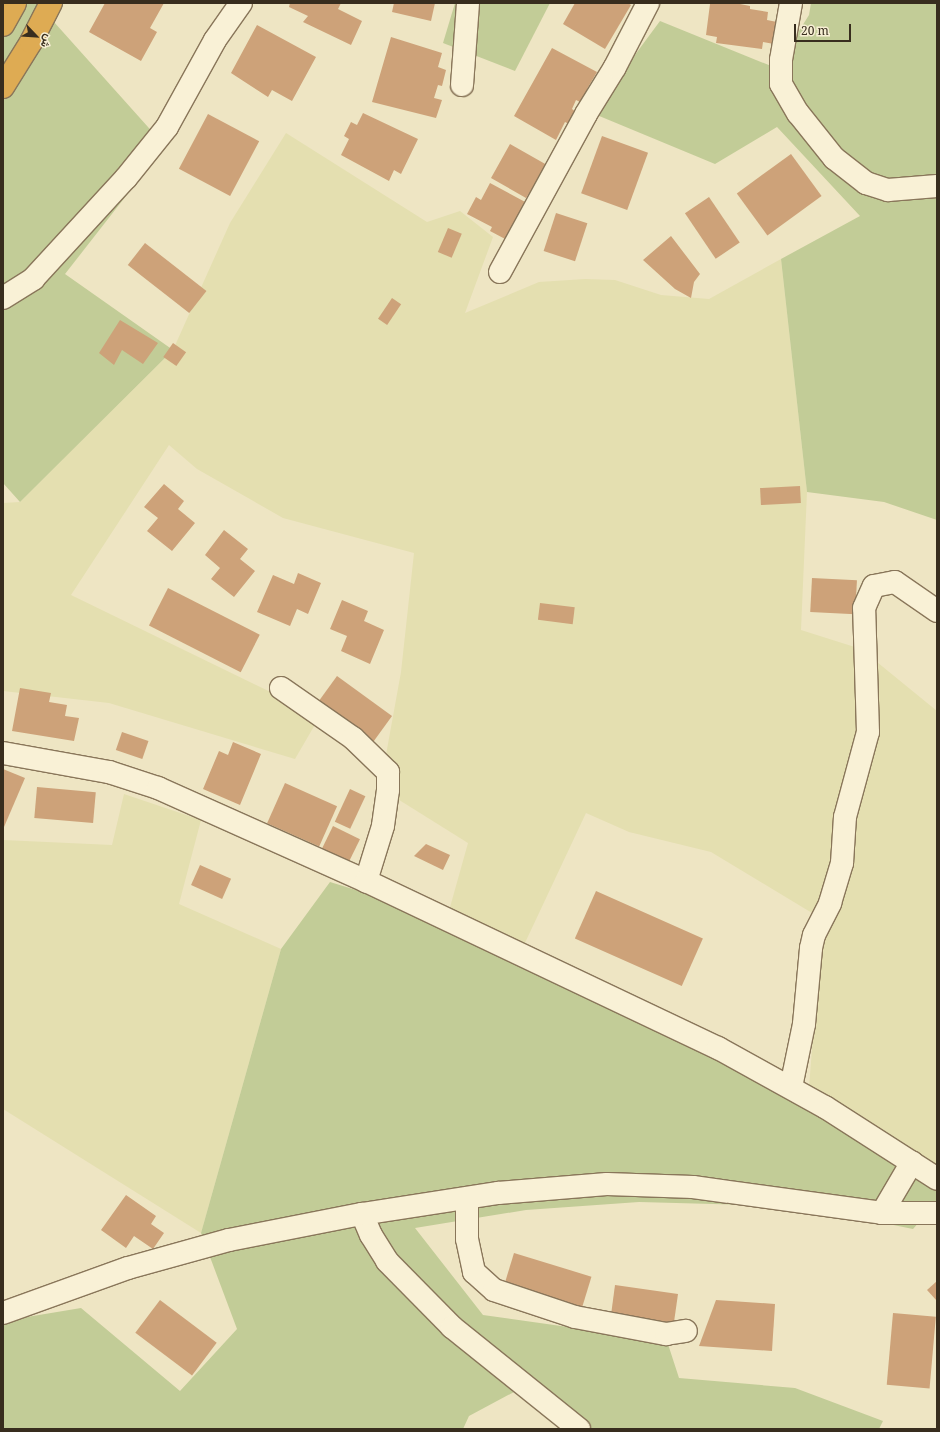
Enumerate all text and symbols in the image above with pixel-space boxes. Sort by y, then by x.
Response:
north arrow [16,16,56,56]
scale bar [796,16,853,42]
text: 20 m [801,22,829,39]
text: ش [38,32,57,50]

